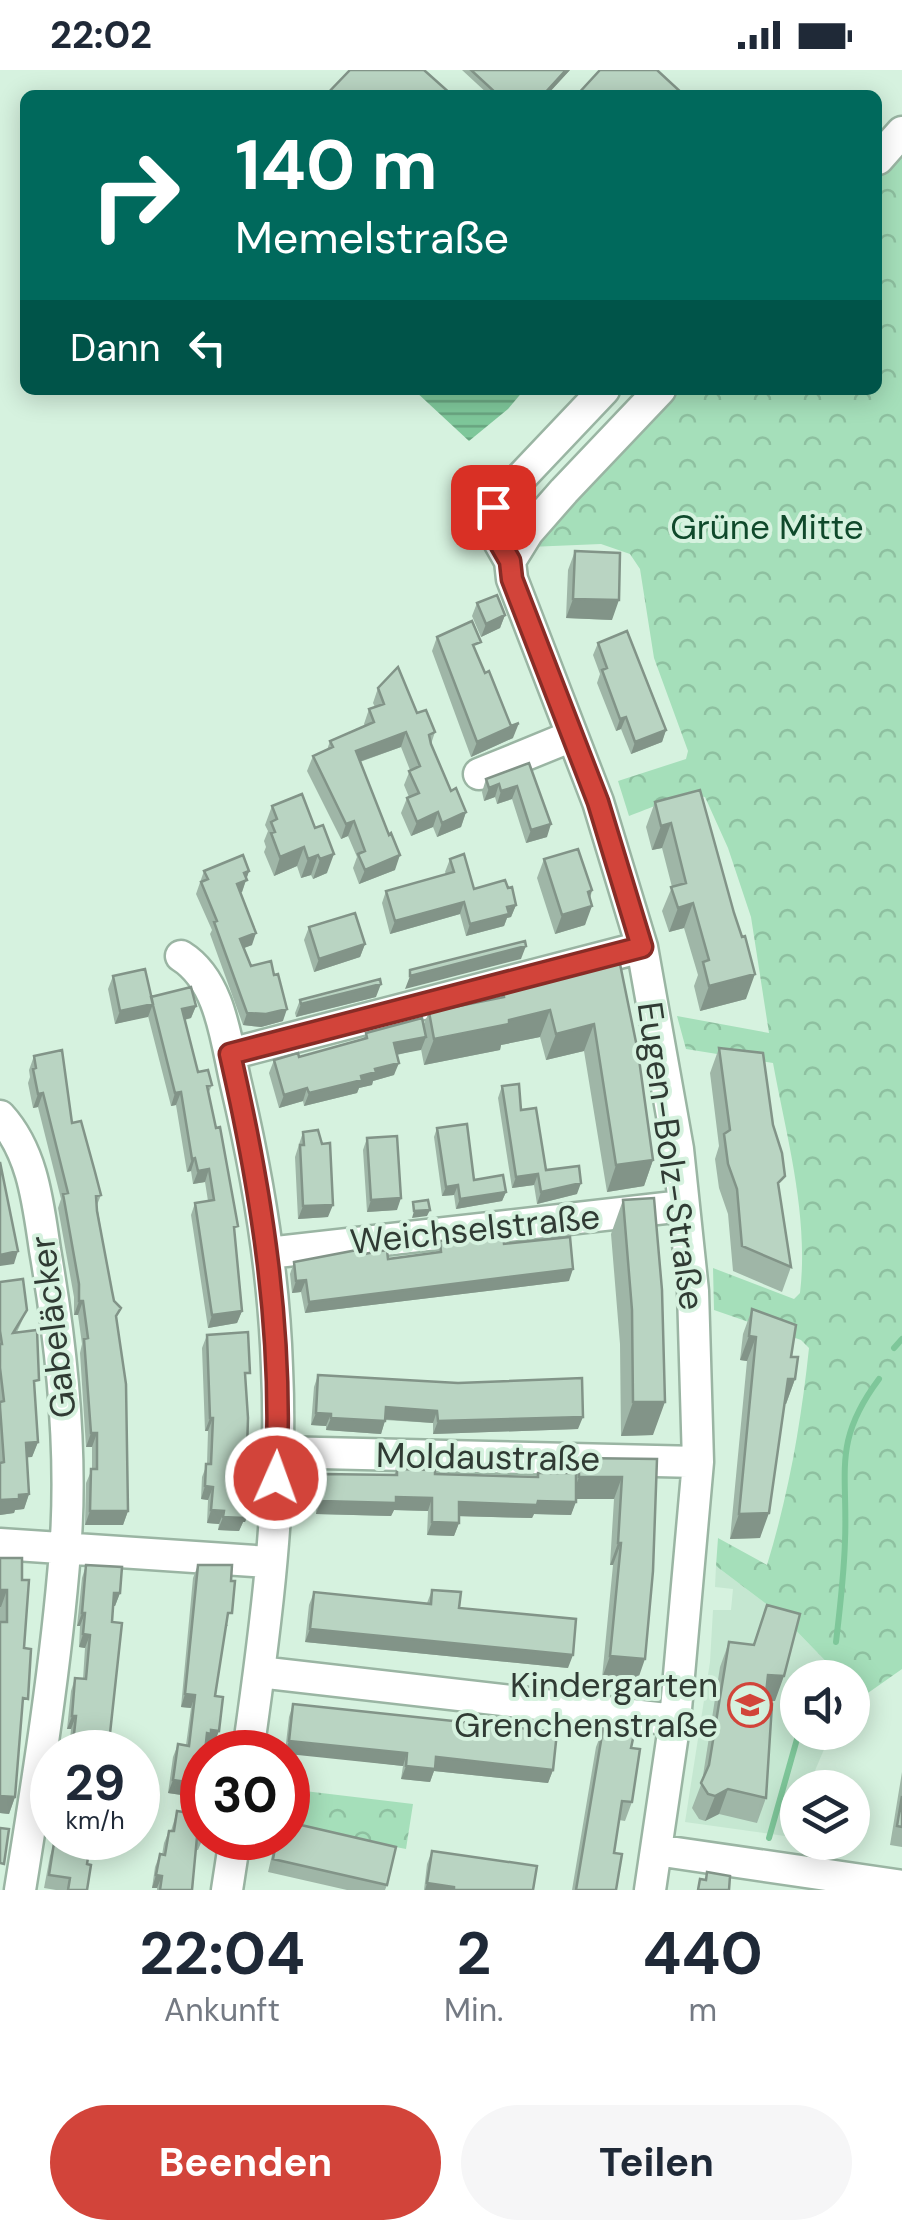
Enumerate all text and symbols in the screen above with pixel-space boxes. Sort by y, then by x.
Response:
text: 22:02 [50,10,152,60]
text: 140 m [235,120,438,211]
icon: right [70,130,200,260]
text: Memelstraße [235,208,509,267]
icon: left [180,320,235,375]
text: Dann [70,323,160,373]
pin [451,465,536,550]
icon: arrive [466,480,521,535]
park label: Grüne Mitte [670,504,864,550]
street label: Eugen-Bolz-Straße [627,999,715,1313]
street label: Weichselstraße [348,1193,602,1265]
street label: Gabeläcker [19,1233,87,1421]
position arrow [224,1426,328,1530]
street label: Moldaustraße [376,1432,600,1482]
map controls [780,1660,870,1860]
button: sound [780,1660,870,1750]
place label: Kindergarten Grenchenstraße [454,1662,718,1748]
school or university icon: Kindergarten Grenchenstraße [727,1682,773,1728]
speed limit sign: 30 [180,1730,310,1860]
text: 29 [65,1750,125,1816]
button: layers [780,1770,870,1860]
text: km/h [65,1804,125,1837]
text: 22:04 [139,1914,305,1993]
text: 2 [456,1914,491,1993]
text: 440 [643,1914,763,1993]
text: Ankunft [164,1989,280,2031]
text: Min. [444,1989,503,2031]
text: m [688,1989,717,2031]
button: Beenden [50,2105,441,2220]
button: Teilen [461,2105,852,2220]

